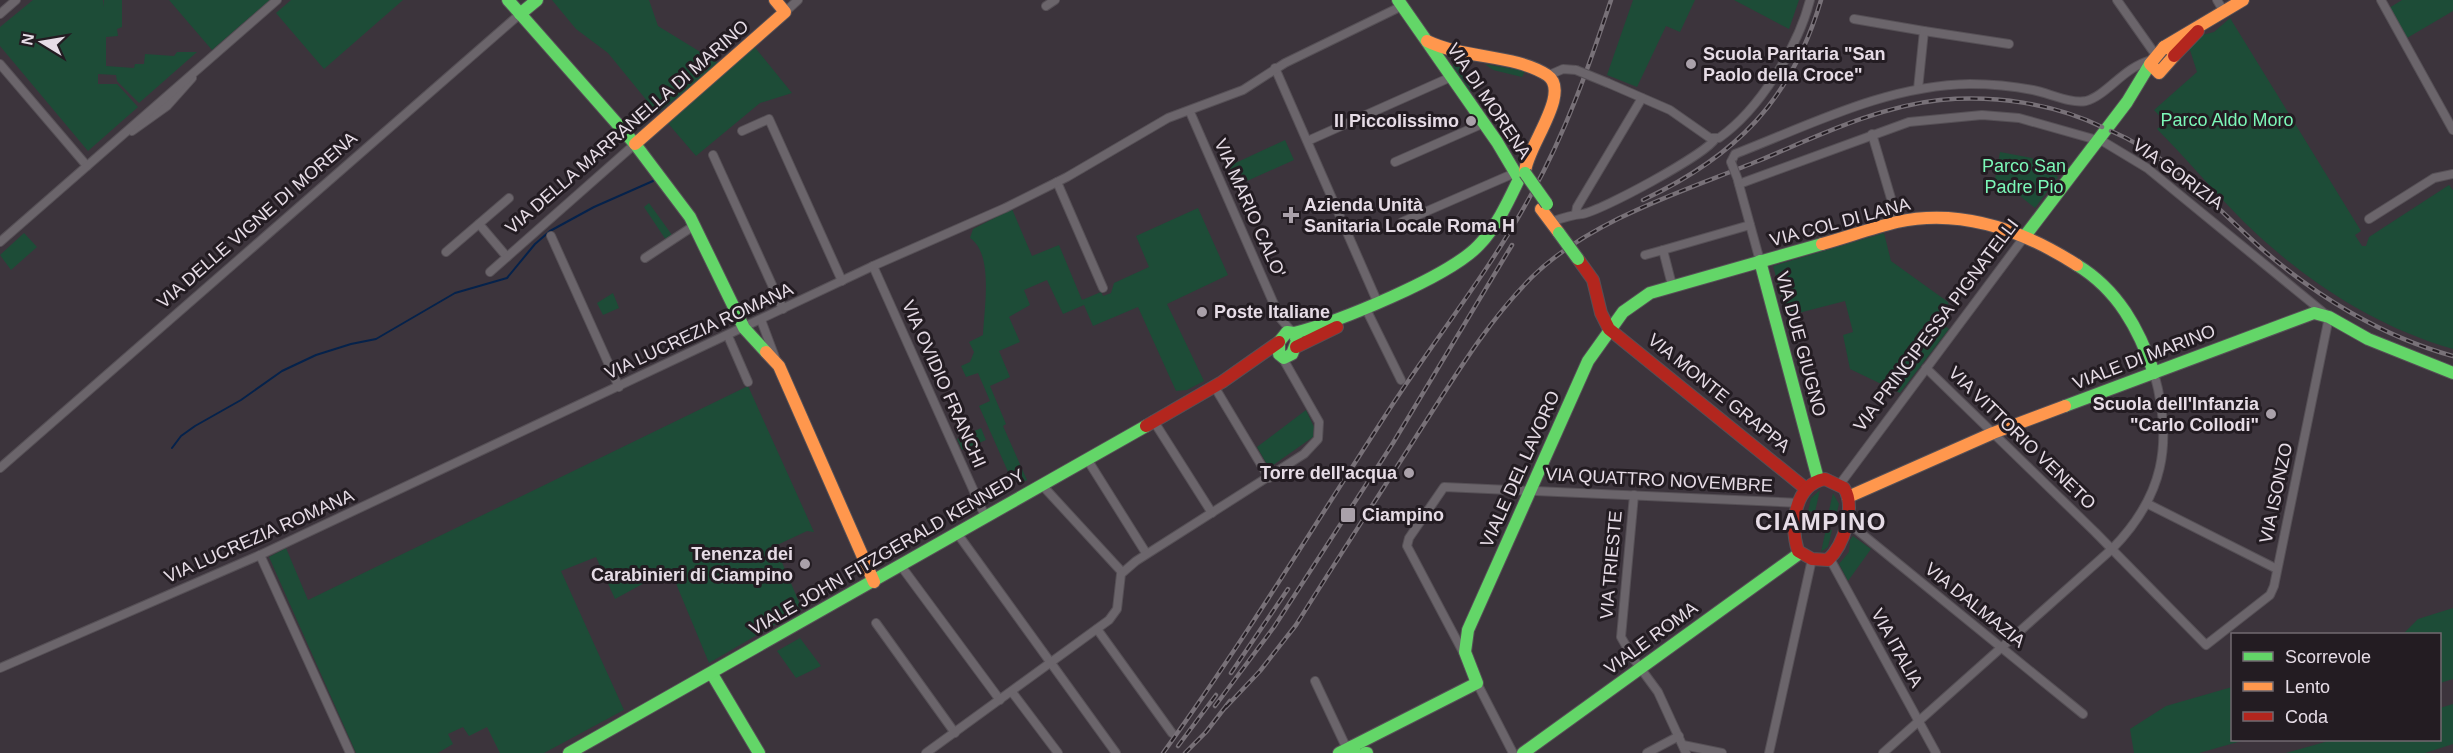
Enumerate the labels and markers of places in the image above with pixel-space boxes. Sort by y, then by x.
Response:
place label: Scuola Paritaria "San Paolo della Croce" [1703,44,1886,85]
marker: Scuola Paritaria "San Paolo della Croce" [1684,57,1698,71]
place label: Il Piccolissimo [1334,111,1459,131]
marker: Il Piccolissimo [1464,114,1478,128]
place label: Azienda Unità Sanitaria Locale Roma H [1304,195,1515,236]
marker: Azienda Unità Sanitaria Locale Roma H [1282,206,1300,224]
place label: Poste Italiane [1214,302,1330,322]
marker: Poste Italiane [1195,305,1209,319]
place label: Scuola dell'Infanzia "Carlo Collodi" [2093,394,2260,435]
marker: Scuola dell'Infanzia "Carlo Collodi" [2264,407,2278,421]
place label: Torre dell'acqua [1260,463,1398,483]
marker: Torre dell'acqua [1402,466,1416,480]
place label: Ciampino [1362,505,1444,525]
marker: Ciampino [1339,506,1357,524]
place label: Tenenza dei Carabinieri di Ciampino [591,544,793,585]
marker: Tenenza dei Carabinieri di Ciampino [798,557,812,571]

